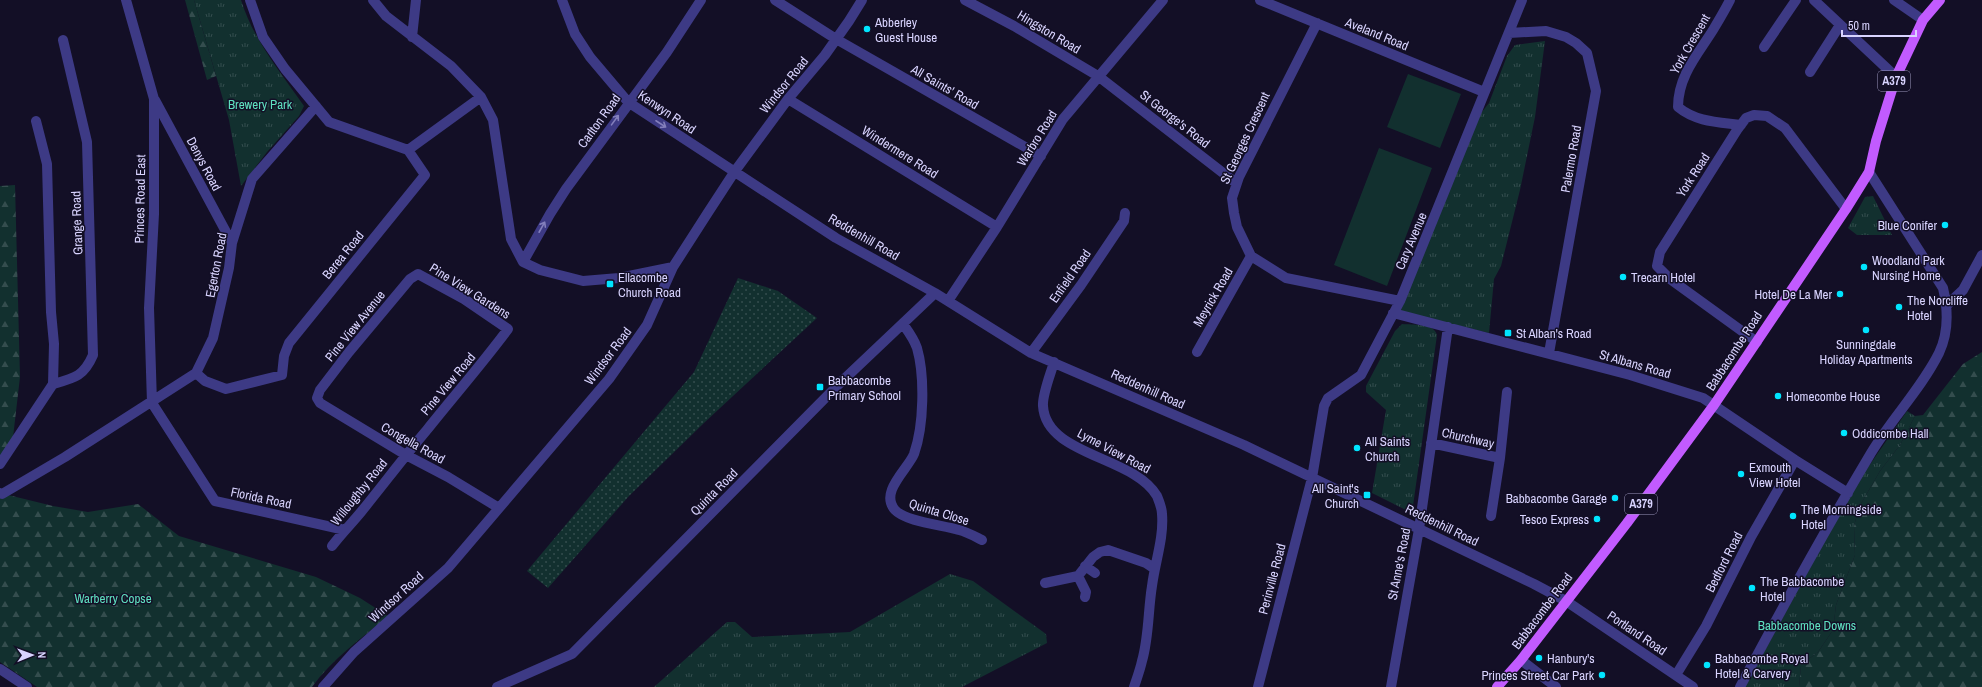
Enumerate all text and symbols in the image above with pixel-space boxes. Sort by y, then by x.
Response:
street label: Hingston Road [1014,6,1084,58]
street label: York Crescent [1666,11,1714,77]
scale bar [1842,12,1916,38]
street label: Aveland Road [1342,13,1411,54]
place label: Abberley Guest House [874,14,937,46]
text: 50 m [1848,18,1870,34]
marker: Abberley Guest House [862,24,872,34]
street label: Windsor Road [756,53,812,117]
street label: All Saints' Road [907,60,982,113]
road number: A379 [1878,71,1910,91]
street label: Kenwyn Road [635,86,699,138]
street label: St George's Road [1137,86,1214,152]
street label: St Georges Crescent [1216,89,1274,187]
street label: Carlton Road [574,91,624,151]
park label: Brewery Park [228,96,293,113]
street label: Warbro Road [1013,107,1061,169]
one-way arrow [611,115,620,126]
one-way arrow [655,120,666,128]
street label: Windermere Road [859,122,941,182]
street label: Palermo Road [1557,124,1585,194]
street label: Denys Road [183,134,225,194]
street label: York Road [1672,150,1714,200]
street label: Princes Road East [131,154,149,244]
street label: Grange Road [67,191,87,255]
street label: Reddenhill Road [825,210,903,264]
street label: Cary Avenue [1391,210,1431,272]
place label: Blue Conifer [1878,217,1937,234]
marker: Blue Conifer [1940,220,1950,230]
one-way arrow [539,221,547,233]
street label: Berea Road [318,227,368,282]
street label: Egerton Road [201,231,231,299]
street label: Enfield Road [1045,246,1095,306]
place label: Woodland Park Nursing Home [1872,252,1945,284]
street label: Pine View Gardens [426,259,514,323]
marker: Woodland Park Nursing Home [1859,262,1869,272]
street label: Meyrick Road [1189,264,1237,330]
place label: Ellacombe Church Road [618,269,681,301]
place label: Trecarn Hotel [1631,269,1695,286]
marker: Trecarn Hotel [1618,272,1628,282]
marker: Ellacombe Church Road [605,279,615,289]
place label: Hotel De La Mer [1754,286,1832,303]
street label: Pine View Avenue [321,287,389,365]
marker: Hotel De La Mer [1835,289,1845,299]
place label: The Norcliffe Hotel [1907,292,1968,324]
marker: The Norcliffe Hotel [1894,302,1904,312]
street label: Babbacombe Road [1702,308,1766,394]
street label: Windsor Road [581,324,635,388]
place label: St Alban's Road [1516,325,1592,342]
marker: Sunningdale Holiday Apartments [1861,325,1871,335]
marker: St Alban's Road [1503,328,1513,338]
place label: Sunningdale Holiday Apartments [1819,336,1913,368]
street label: St Albans Road [1597,346,1673,382]
street label: Pine View Road [417,349,479,419]
street label: Reddenhill Road [1108,365,1188,413]
place label: Babbacombe Primary School [828,372,901,404]
marker: Babbacombe Primary School [815,382,825,392]
place label: Homecombe House [1786,388,1880,405]
marker: Homecombe House [1773,391,1783,401]
street label: Congella Road [378,418,448,468]
street label: Churchway [1440,424,1497,452]
street label: Lyme View Road [1074,425,1154,477]
place label: Oddicombe Hall [1852,425,1928,442]
marker: Oddicombe Hall [1839,428,1849,438]
place label: All Saints Church [1364,433,1410,465]
marker: All Saints Church [1352,443,1362,453]
street label: Willoughby Road [327,455,391,529]
place label: Exmouth View Hotel [1749,459,1800,491]
street label: Quinta Road [687,465,741,519]
marker: Exmouth View Hotel [1736,469,1746,479]
place label: All Saint's Church [1311,480,1359,512]
street label: Florida Road [229,483,293,513]
marker: All Saint's Church [1362,490,1372,500]
place label: Babbacombe Garage [1506,490,1607,507]
marker: Babbacombe Garage [1610,493,1620,503]
road number: A379 [1625,494,1657,514]
street label: Quinta Close [907,495,971,529]
street label: Reddenhill Road [1403,500,1481,550]
place label: The Morningside Hotel [1801,501,1882,533]
place label: Tesco Express [1520,511,1589,528]
marker: The Morningside Hotel [1788,511,1798,521]
marker: Tesco Express [1592,514,1602,524]
street label: St Anne's Road [1384,526,1414,602]
street label: Bedford Road [1701,529,1747,595]
street label: Perinville Road [1254,542,1290,616]
street label: Windsor Road [365,568,427,626]
street label: Babbacombe Road [1508,569,1576,653]
place label: The Babbacombe Hotel [1760,573,1844,605]
marker: The Babbacombe Hotel [1747,583,1757,593]
park label: Warberry Copse [74,590,152,607]
street label: Portland Road [1604,607,1670,659]
park label: Babbacombe Downs [1758,617,1856,634]
north arrow [12,635,52,675]
place label: Hanbury's [1547,650,1595,667]
place label: Babbacombe Royal Hotel & Carvery [1715,650,1808,682]
text: N [35,651,49,658]
marker: Hanbury's [1534,653,1544,663]
marker: Babbacombe Royal Hotel & Carvery [1702,660,1712,670]
place label: Princes Street Car Park [1481,667,1595,684]
marker: Princes Street Car Park [1597,670,1607,680]

